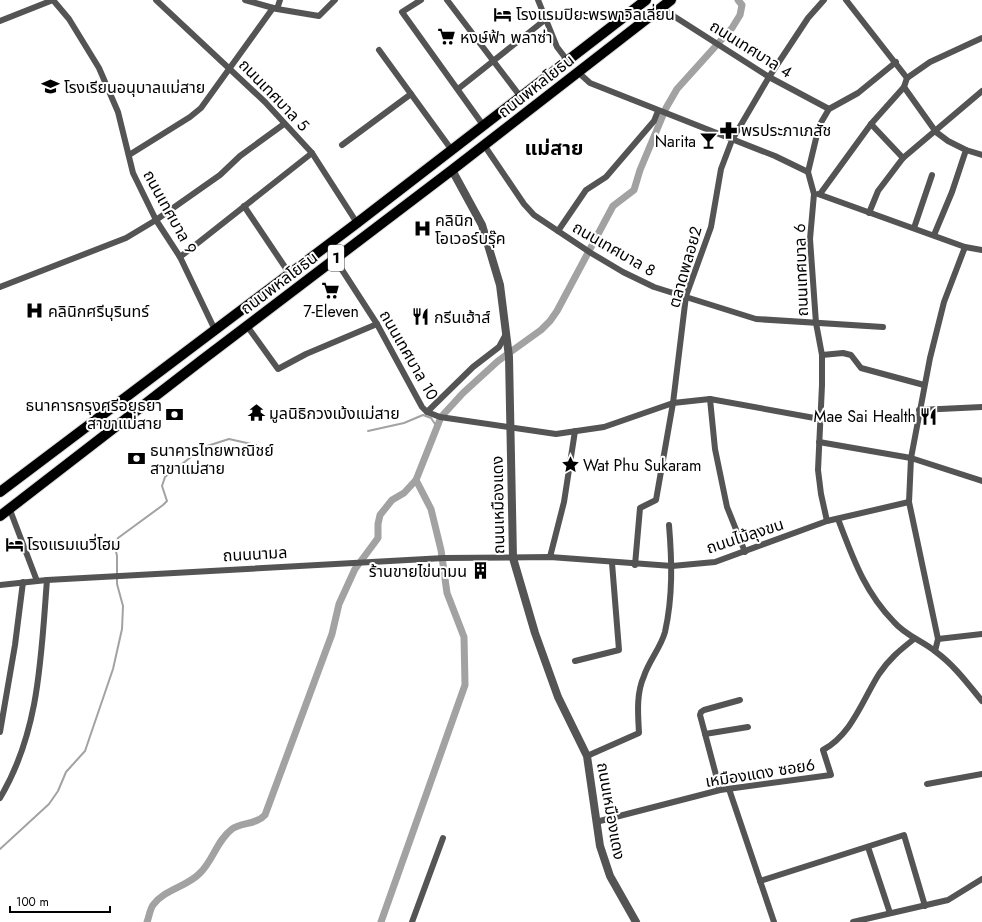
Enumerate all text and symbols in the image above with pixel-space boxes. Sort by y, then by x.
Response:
place label: โรงแรมปิยะพรพาวิลเลี่ยน [516,3,675,26]
hotel icon: โรงแรมปิยะพรพาวิลเลี่ยน [493,4,513,24]
street label: ถนนเทศบาล 4 [705,15,797,83]
place label: หงษ์ฟ้า พลาซ่า [460,26,553,49]
supermarket icon: หงษ์ฟ้า พลาซ่า [437,27,457,47]
street label: ถนนพหลโยธิน [493,49,579,123]
street label: ถนนเทศบาล 5 [233,54,315,136]
place label: โรงเรียนอนุบาลแม่สาย [64,76,205,99]
school or university icon: โรงเรียนอนุบาลแม่สาย [41,77,61,97]
place label: พรประภาเภสัช [741,119,831,142]
pharmacy icon: พรประภาเภสัช [718,120,738,140]
place label: Narita [655,130,696,153]
bar icon: Narita [699,131,719,151]
district label: แม่สาย [525,134,583,163]
street label: ถนนเทศบาล 9 [137,166,203,258]
place label: คลินิก โอเวอร์บรุ๊ค [435,209,506,250]
street label: ถนนเทศบาล 8 [568,216,660,282]
hospital icon: คลินิก โอเวอร์บรุ๊ค [412,219,432,239]
street label: ถนนเทศบาล 6 [788,223,814,317]
street label: ตลาดพลอย2 [662,224,708,310]
road number: 1 [328,245,344,271]
street label: ถนนพหลโยธิน [236,246,322,320]
supermarket icon: 7-Eleven [321,280,341,300]
place label: คลินิกศรีบุรินทร์ [48,300,150,323]
place label: 7-Eleven [303,300,359,323]
hospital icon: คลินิกศรีบุรินทร์ [25,301,45,321]
street label: ถนนเทศบาล 10 [374,306,444,404]
place label: กรีนเฮ้าส์ [434,306,490,329]
restaurant icon: กรีนเฮ้าส์ [411,307,431,327]
place label: ธนาคารกรุงศรีอยุธยา สาขาแม่สาย [26,394,162,435]
place label: มูลนิธิกวงเม้งแม่สาย [269,402,400,425]
temple icon: มูลนิธิกวงเม้งแม่สาย [246,403,266,423]
bank icon: ธนาคารกรุงศรีอยุธยา สาขาแม่สาย [165,404,185,424]
place label: Mae Sai Health [814,405,916,428]
restaurant icon: Mae Sai Health [919,406,939,426]
place label: ธนาคารไทยพาณิชย์ สาขาแม่สาย [150,439,274,480]
bank icon: ธนาคารไทยพาณิชย์ สาขาแม่สาย [127,449,147,469]
place label: Wat Phu Sukaram [583,454,702,477]
place icon: Wat Phu Sukaram [560,455,580,475]
street label: ถนนเหมืองแดง [486,456,510,554]
street label: ถนนไม้ลุงขน [703,513,787,559]
place label: โรงแรมเนวี่โฮม [27,533,121,556]
hotel icon: โรงแรมเนวี่โฮม [4,534,24,554]
street label: ถนนนามล [222,541,288,567]
place label: ร้านขายไข่นามน [369,560,467,583]
building icon: ร้านขายไข่นามน [470,561,490,581]
street label: เหมืองแดง ซอย6 [704,753,816,793]
street label: ถนนเหมืองแดง [591,761,631,861]
scale bar [10,888,110,914]
text: 100 m [16,893,49,911]

